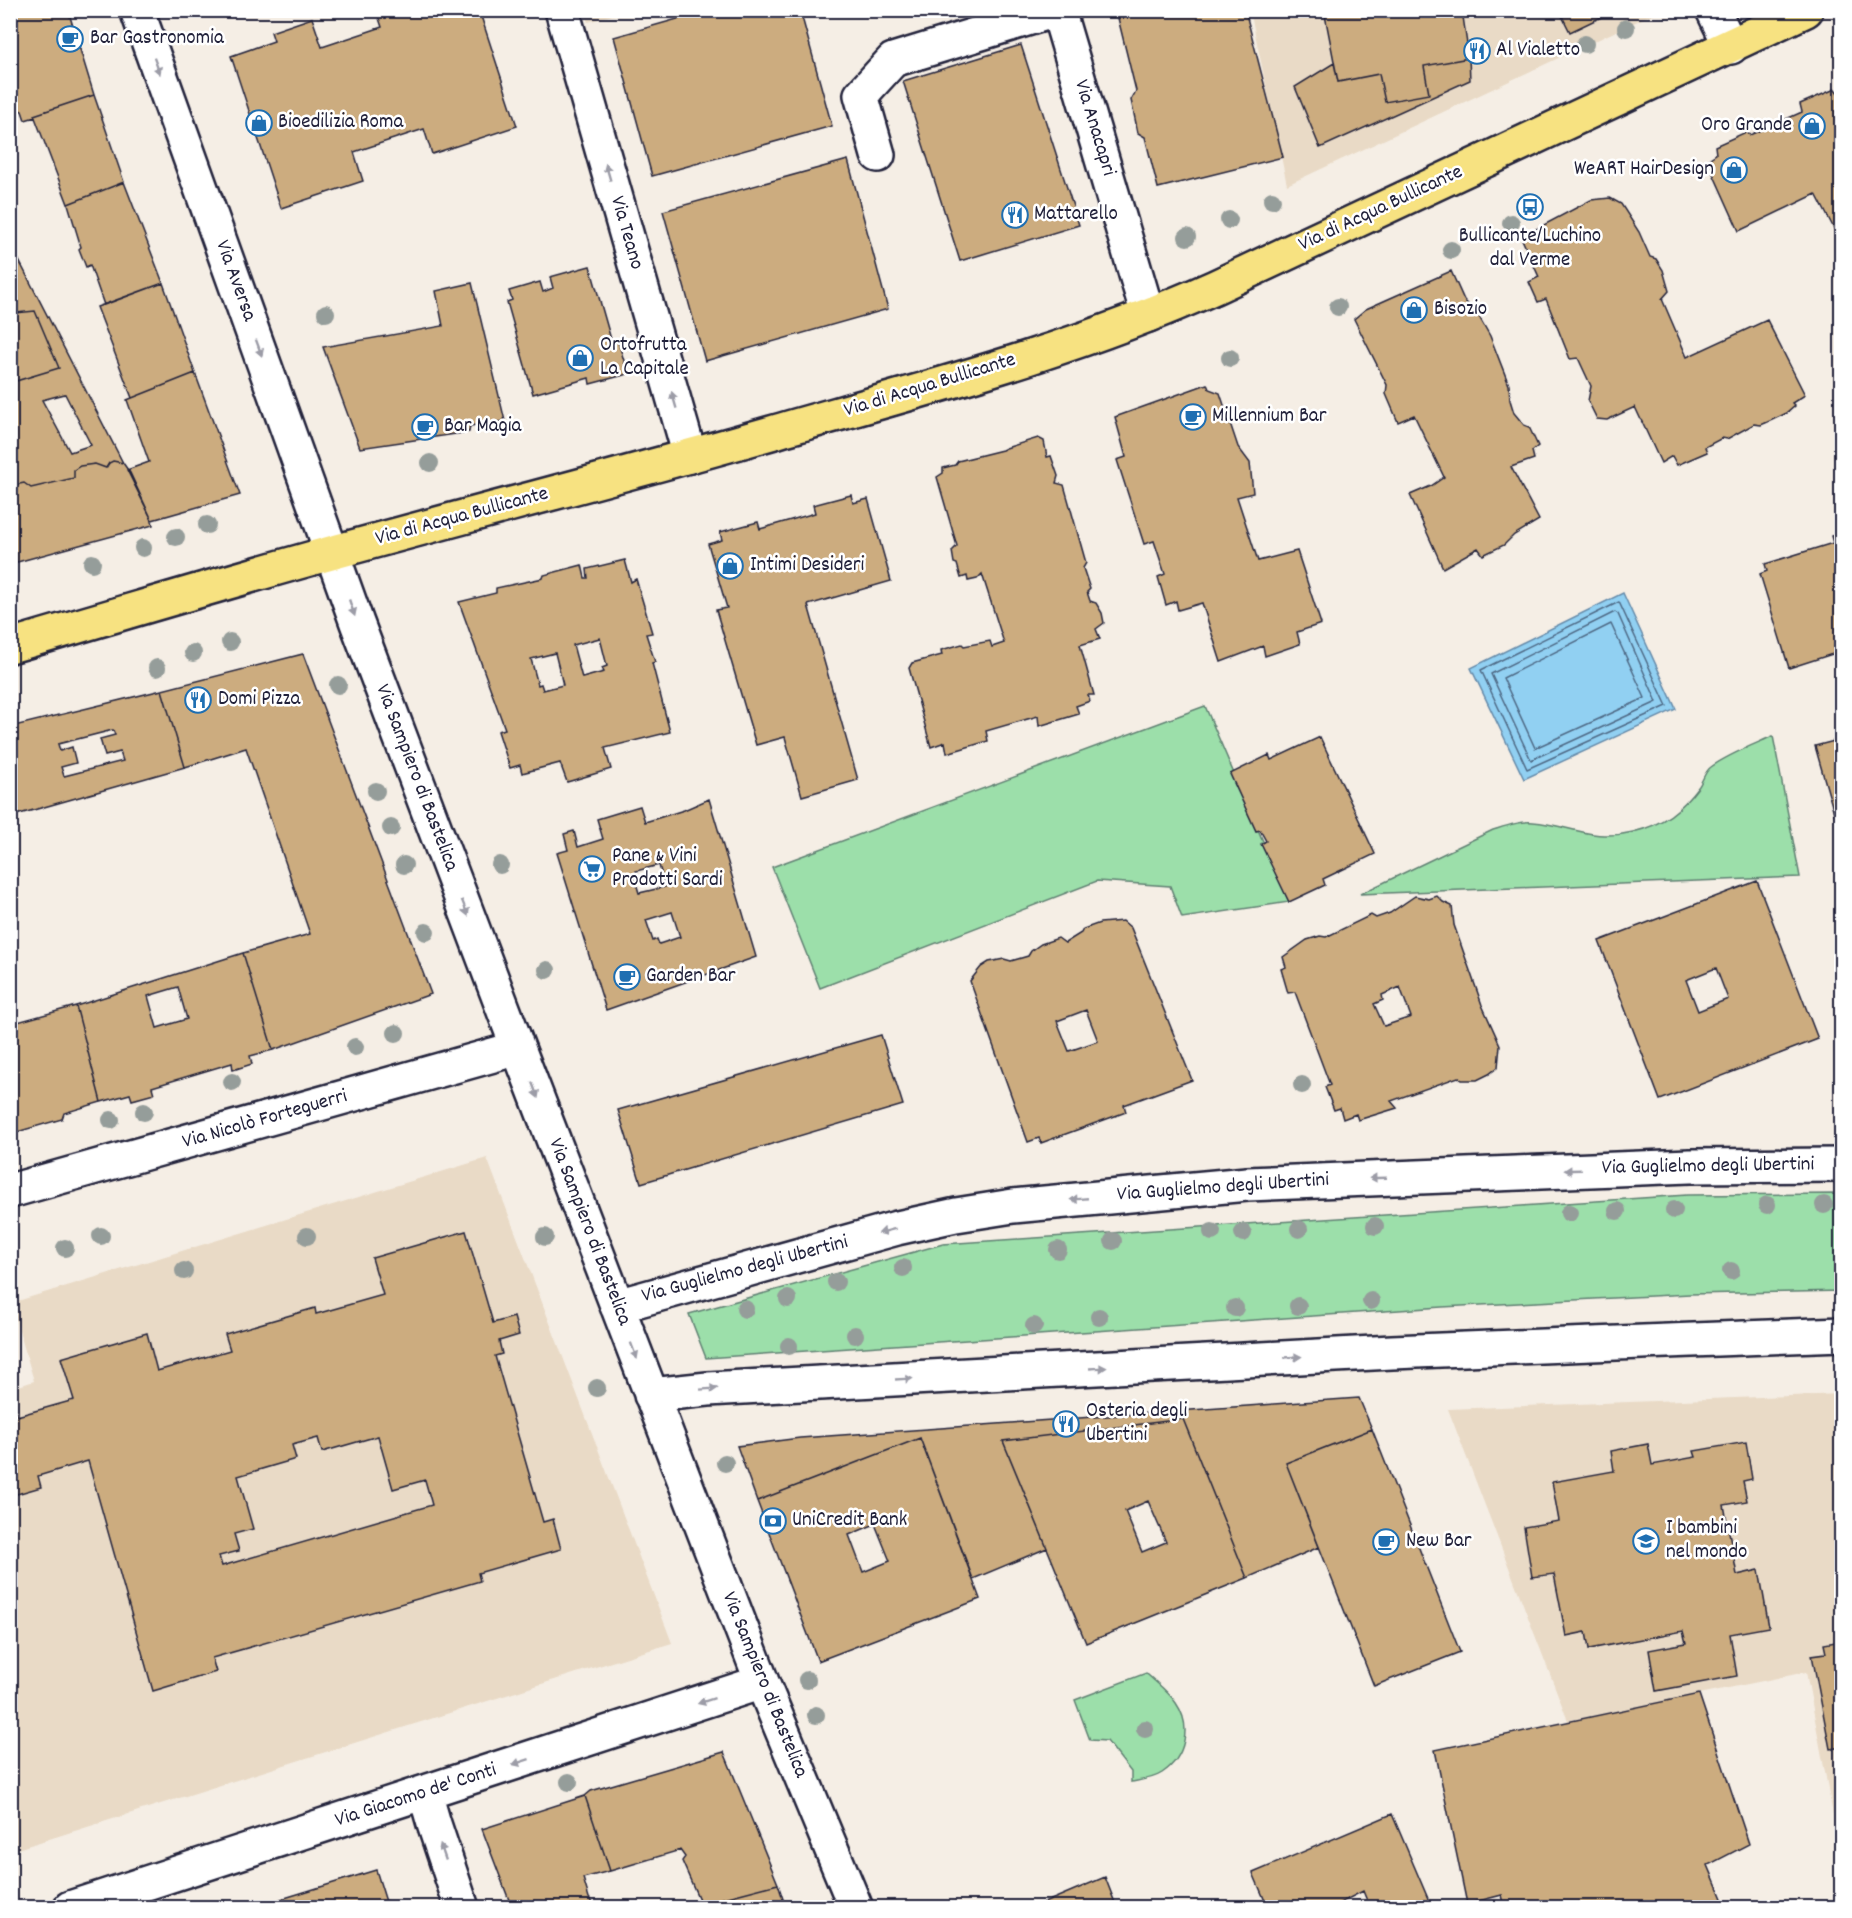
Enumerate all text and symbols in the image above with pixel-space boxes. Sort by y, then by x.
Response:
cafe icon: Bar Gastronomia [55,24,85,54]
place label: Bar Gastronomia [90,24,225,54]
restaurant icon: Al Vialetto [1462,36,1492,66]
place label: Al Vialetto [1496,36,1580,66]
one-way arrow [152,57,162,75]
street label: Via Anacapri [1065,76,1123,180]
shop icon: Bioedilizia Roma [244,108,274,138]
place label: Bioedilizia Roma [278,108,404,138]
place label: Oro Grande [1701,111,1792,141]
shop icon: Oro Grande [1797,111,1827,141]
place label: WeART HairDesign [1574,155,1714,185]
shop icon: WeART HairDesign [1719,155,1749,185]
street label: Via di Acqua Bullicante [1294,158,1468,260]
one-way arrow [603,163,613,181]
bus stop icon: Bullicante/Luchino dal Verme [1515,192,1545,222]
street label: Via Teano [601,193,651,273]
restaurant icon: Mattarello [1000,200,1030,230]
place label: Mattarello [1034,200,1118,230]
place label: Bullicante/Luchino dal Verme [1459,222,1601,276]
street label: Via Aversa [206,236,264,327]
shop icon: Bisozio [1399,295,1429,325]
place label: Bisozio [1434,295,1487,325]
place label: Ortofrutta La Capitale [600,331,689,385]
one-way arrow [254,339,264,357]
shop icon: Ortofrutta La Capitale [565,343,595,373]
street label: Via di Acqua Bullicante [841,346,1019,426]
one-way arrow [669,391,678,409]
cafe icon: Millennium Bar [1178,402,1208,432]
place label: Millennium Bar [1212,402,1327,432]
cafe icon: Bar Magia [410,412,440,442]
place label: Bar Magia [444,412,523,442]
street label: Via di Acqua Bullicante [372,479,552,555]
shop icon: Intimi Desideri [715,551,745,581]
place label: Intimi Desideri [750,551,865,581]
one-way arrow [348,599,358,617]
street label: Via Sampiero di Bastelica [366,680,466,877]
restaurant icon: Domi Pizza [183,685,213,715]
place label: Domi Pizza [218,685,302,715]
place label: Pane & Vini Prodotti Sardi [612,842,723,896]
supermarket icon: Pane & Vini Prodotti Sardi [577,854,607,884]
one-way arrow [461,899,471,917]
cafe icon: Garden Bar [612,962,642,992]
place label: Garden Bar [646,962,736,992]
one-way arrow [531,1081,540,1099]
street label: Via Nicolò Forteguerri [179,1082,351,1158]
street label: Via Sampiero di Bastelica [539,1134,639,1331]
street label: Via Guglielmo degli Ubertini [1602,1150,1815,1184]
street label: Via Guglielmo degli Ubertini [1116,1166,1330,1210]
one-way arrow [1564,1166,1583,1175]
one-way arrow [1369,1174,1388,1183]
one-way arrow [1070,1194,1089,1204]
one-way arrow [878,1227,896,1236]
street label: Via Guglielmo degli Ubertini [639,1228,852,1312]
one-way arrow [630,1342,639,1360]
one-way arrow [1284,1353,1303,1362]
one-way arrow [1089,1363,1108,1373]
one-way arrow [894,1374,913,1383]
one-way arrow [700,1385,719,1394]
place label: Osteria degli Ubertini [1086,1397,1187,1451]
restaurant icon: Osteria degli Ubertini [1051,1409,1081,1439]
bank icon: UniCredit Bank [758,1506,788,1536]
place label: UniCredit Bank [792,1506,907,1536]
place label: I bambini nel mondo [1666,1514,1747,1568]
school or university icon: I bambini nel mondo [1631,1526,1661,1556]
cafe icon: New Bar [1371,1527,1401,1557]
place label: New Bar [1406,1527,1472,1557]
street label: Via Sampiero di Bastelica [713,1588,815,1784]
one-way arrow [697,1696,715,1706]
street label: Via Giacomo de' Conti [331,1756,501,1836]
one-way arrow [512,1757,530,1767]
one-way arrow [438,1843,447,1861]

